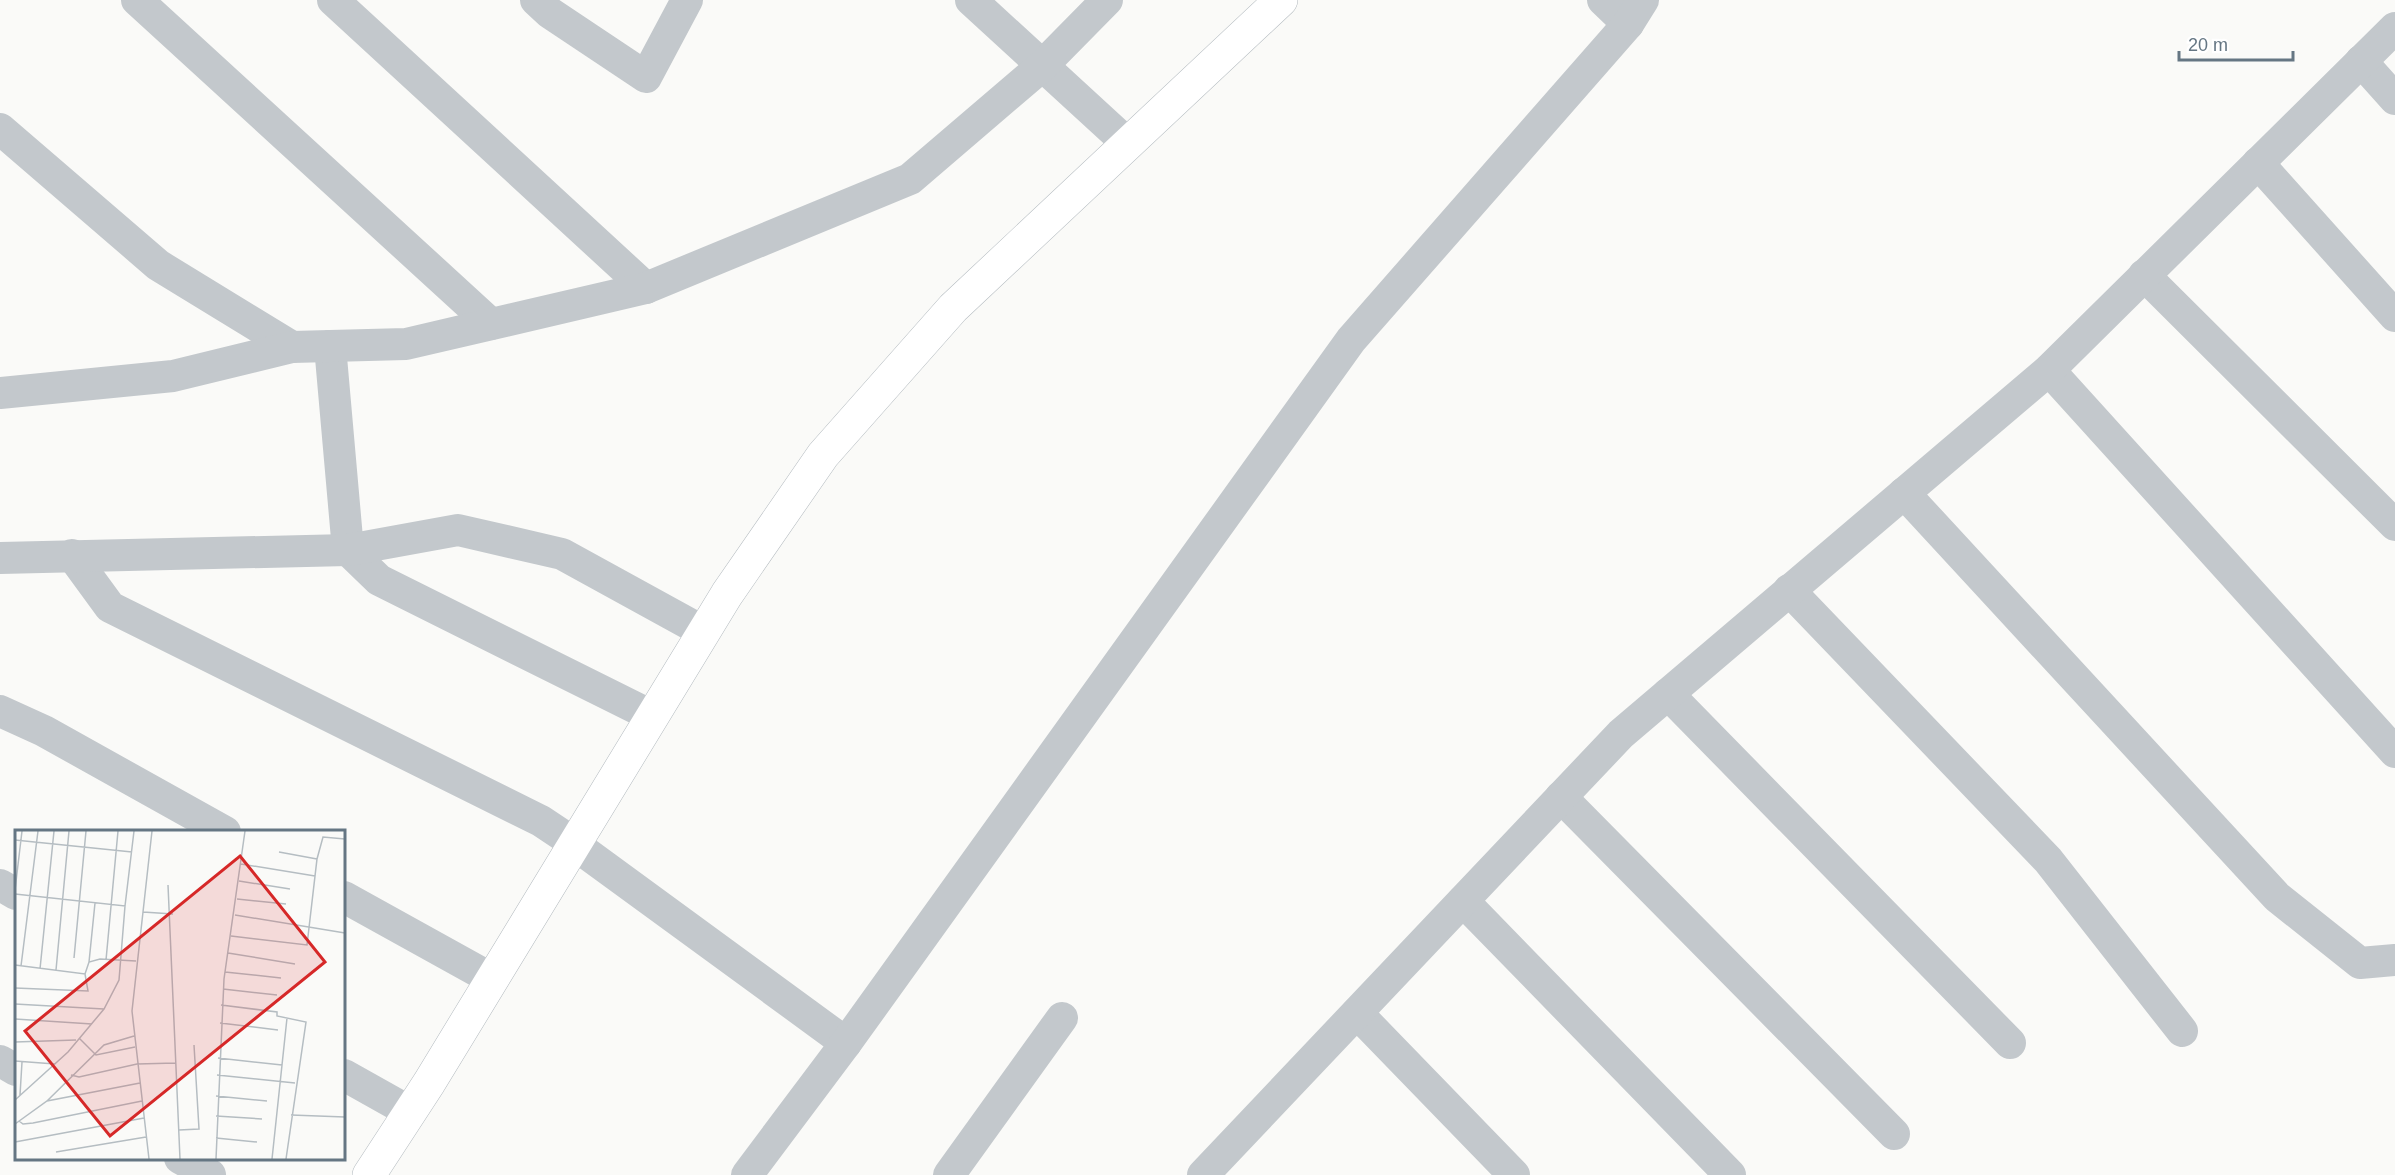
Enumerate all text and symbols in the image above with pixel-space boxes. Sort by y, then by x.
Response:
scale bar [2179,24,2293,62]
text: 20 m [2188,35,2228,55]
inset map [15,830,345,1160]

